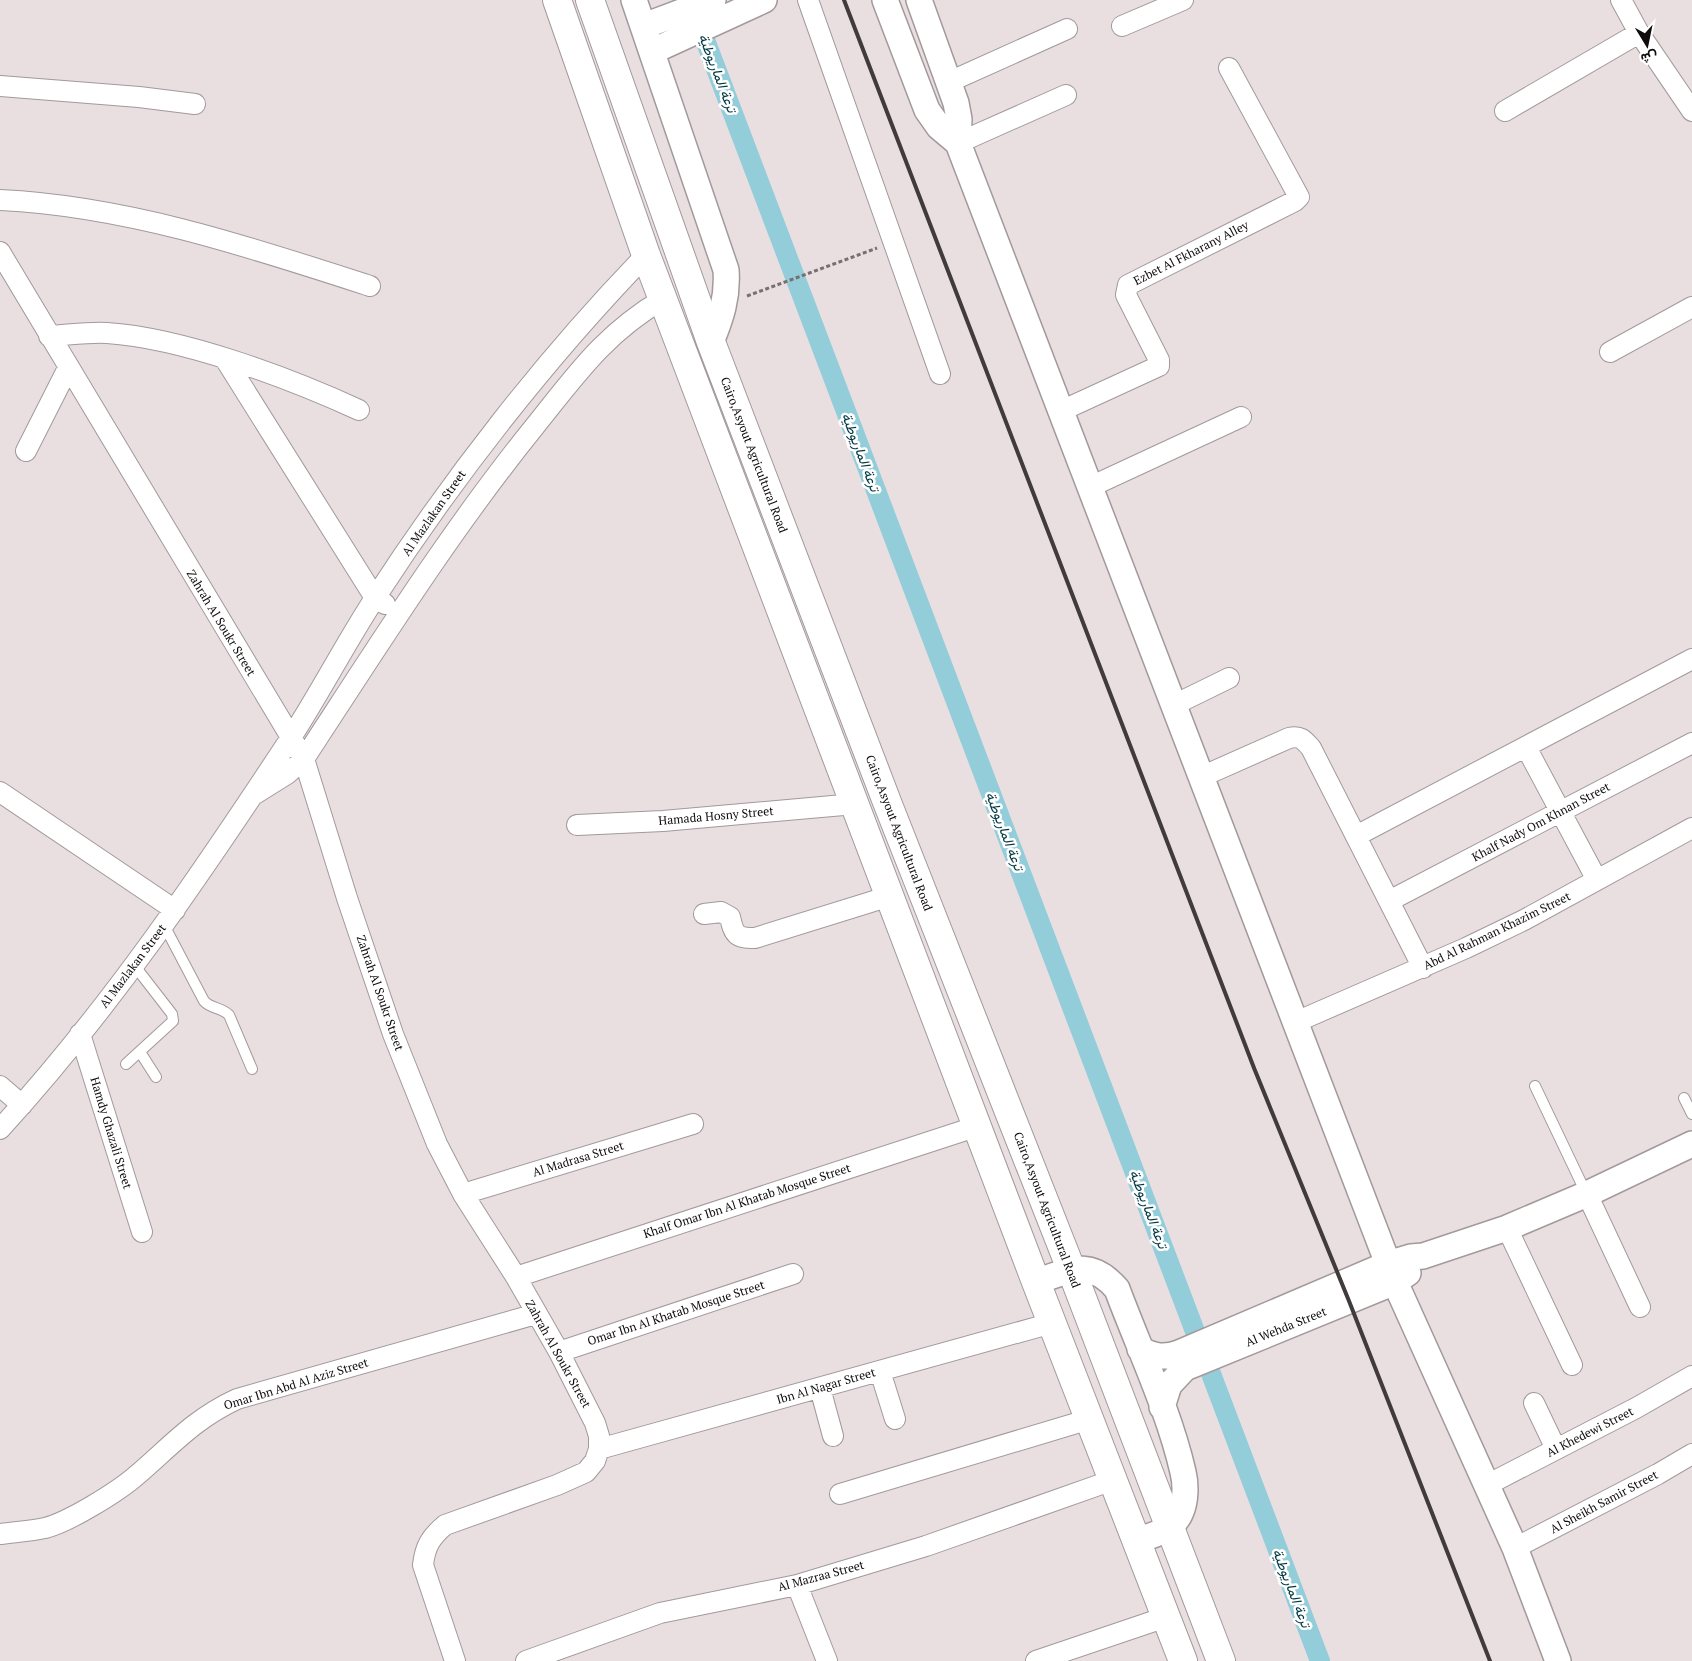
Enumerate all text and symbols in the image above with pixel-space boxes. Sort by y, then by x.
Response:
north arrow [1622,20,1672,70]
water label: ترعة الماريوطية [695,31,743,117]
text: ش [1639,47,1659,69]
street label: Ezbet Al Fkharany Alley [1131,217,1252,288]
street label: Cairo,Asyout Agricultural Road [718,375,791,535]
water label: ترعة الماريوطية [838,410,886,496]
street label: Al Mazlakan Street [398,467,469,558]
street label: Zahrah Al Soukr Street [184,567,259,679]
street label: Cairo,Asyout Agricultural Road [863,753,936,913]
street label: Khalf Nady Om Khnan Street [1469,778,1613,864]
water label: ترعة الماريوطية [982,789,1030,875]
street label: Hamada Hosny Street [658,803,775,828]
street label: Abd Al Rahman Khazim Street [1421,888,1573,973]
street label: Al Mazlakan Street [96,920,169,1011]
street label: Zahrah Al Soukr Street [354,933,407,1053]
street label: Hamdy Ghazali Street [87,1075,136,1191]
street label: Cairo,Asyout Agricultural Road [1011,1130,1084,1290]
street label: Al Madrasa Street [530,1137,626,1180]
street label: Khalf Omar Ibn Al Khatab Mosque Street [641,1160,853,1241]
water label: ترعة الماريوطية [1126,1167,1174,1253]
street label: Omar Ibn Al Khatab Mosque Street [585,1277,767,1348]
street label: Zahrah Al Soukr Street [522,1297,595,1411]
street label: Al Wehda Street [1243,1303,1329,1350]
street label: Omar Ibn Abd Al Aziz Street [222,1354,370,1413]
street label: Ibn Al Nagar Street [775,1364,878,1407]
street label: Al Khedewi Street [1544,1403,1636,1460]
street label: Al Sheikh Samir Street [1547,1467,1661,1536]
water label: ترعة الماريوطية [1269,1546,1317,1632]
street label: Al Mazraa Street [776,1557,866,1594]

